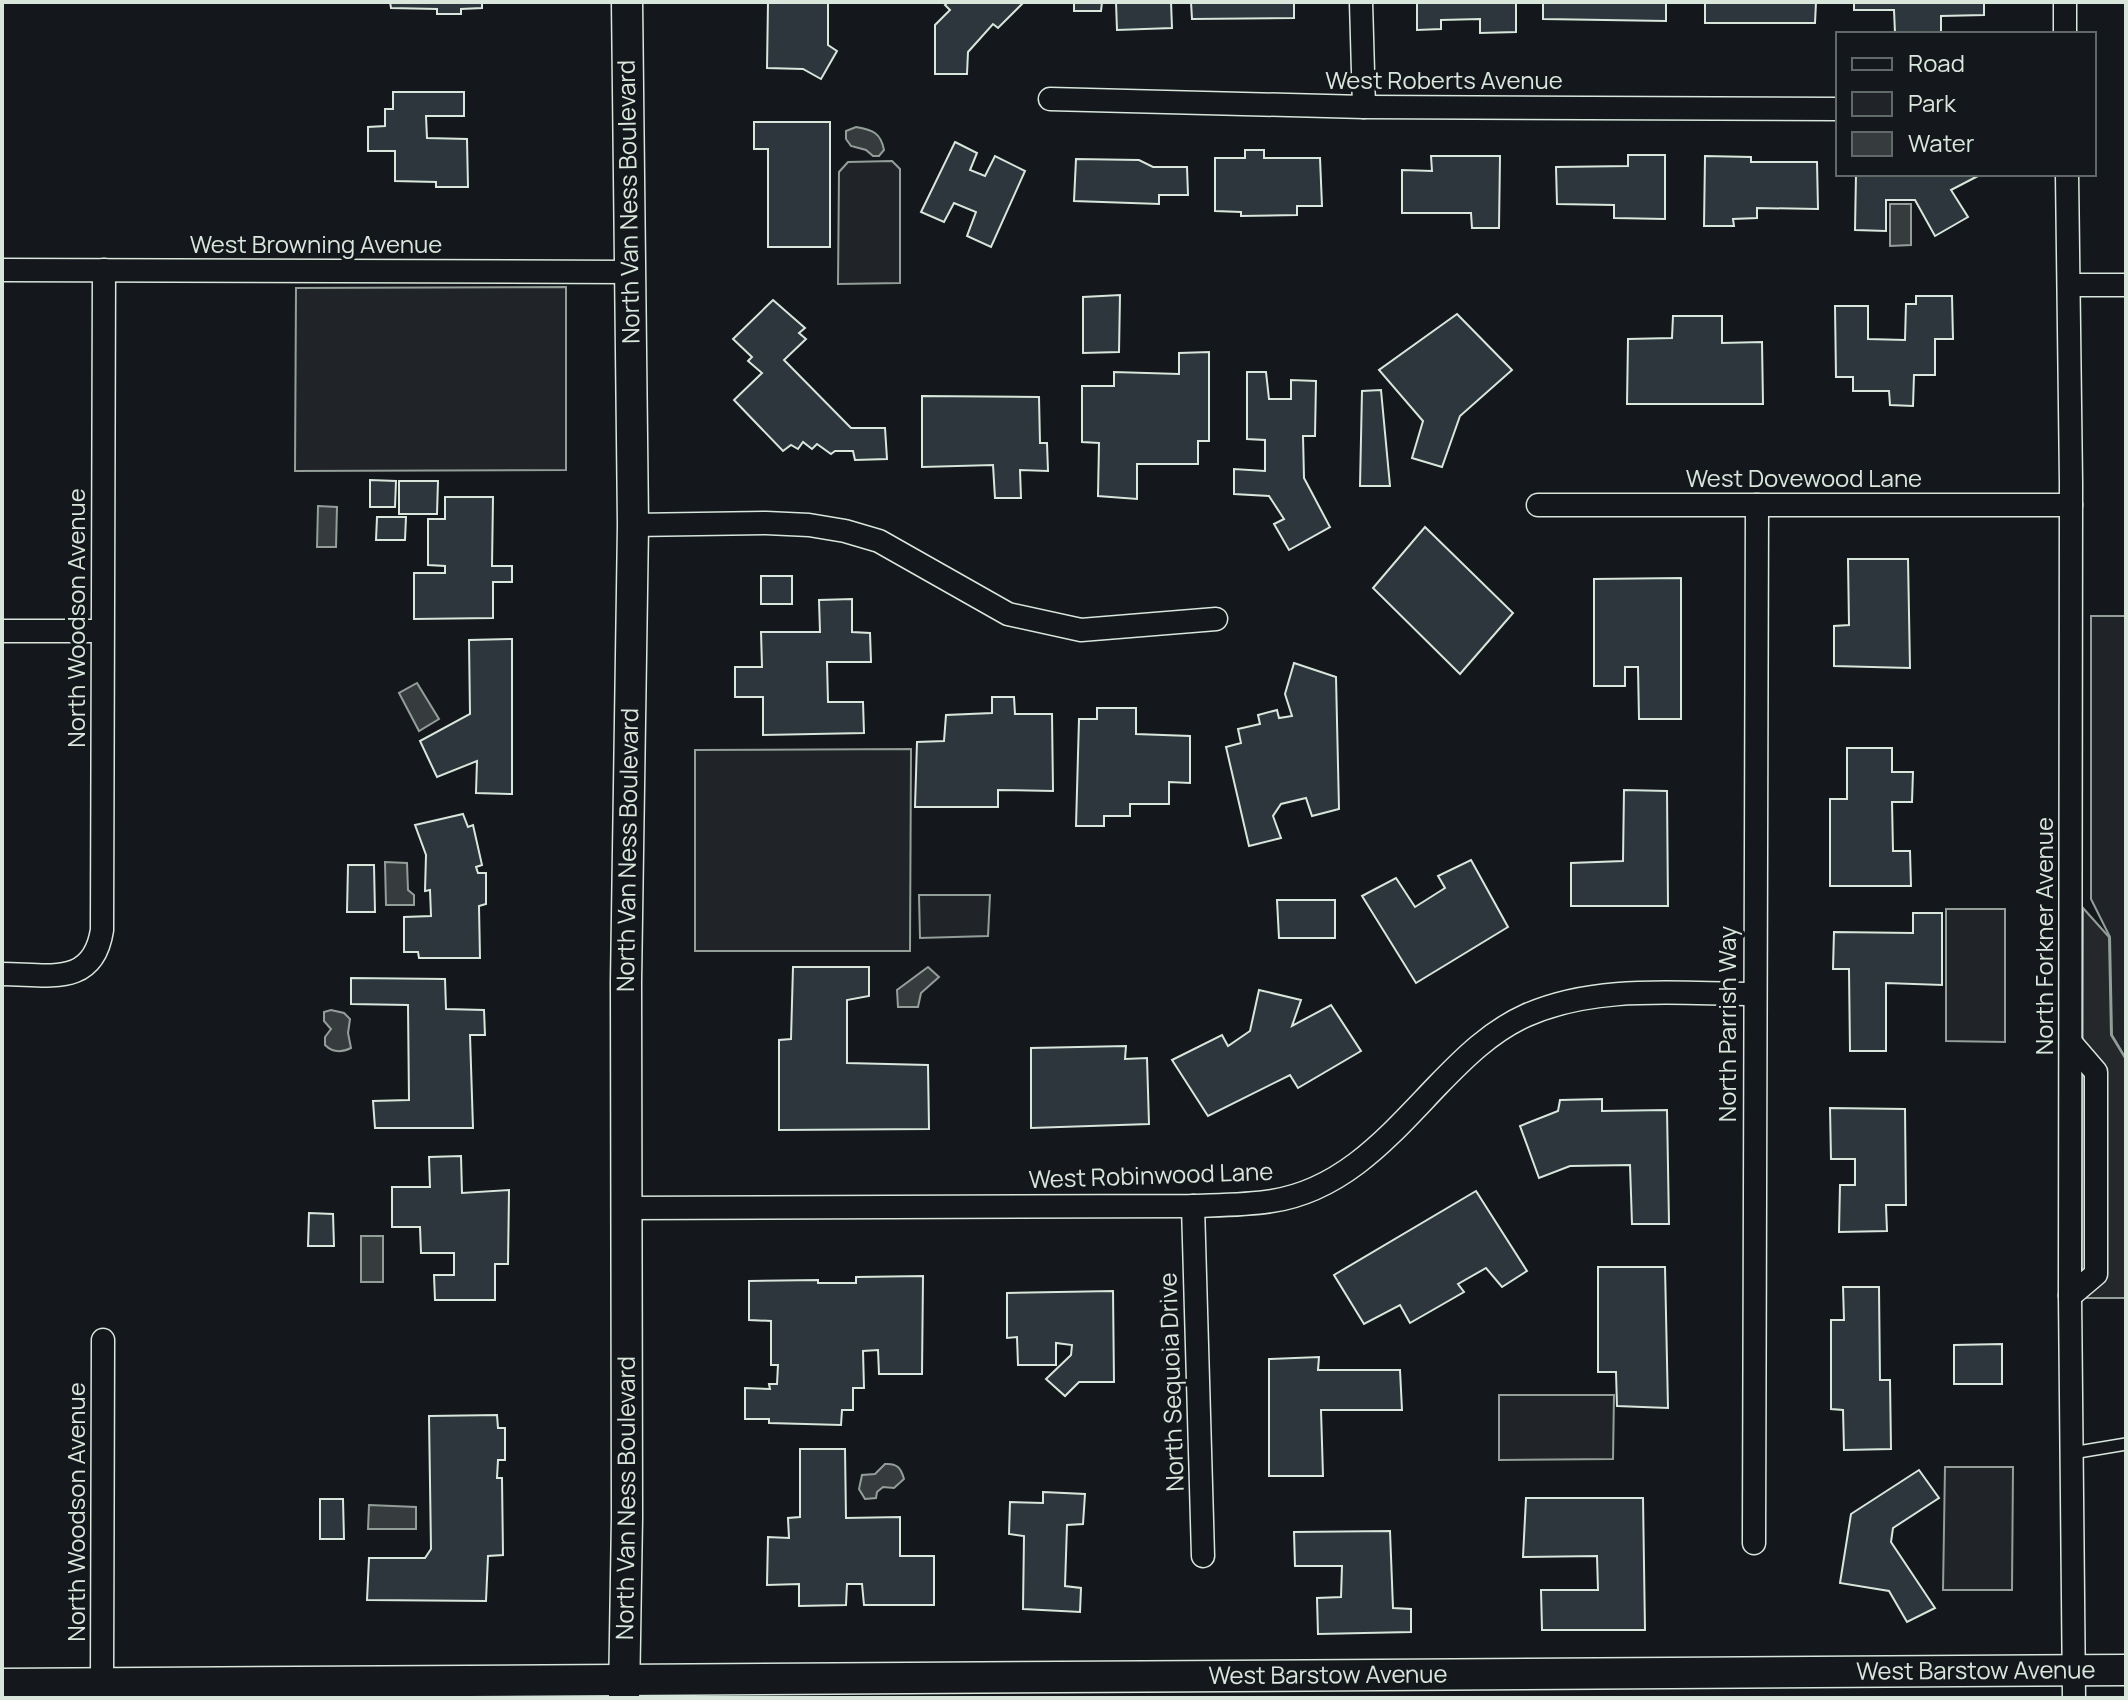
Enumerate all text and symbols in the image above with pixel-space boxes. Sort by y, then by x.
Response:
legend [1836,32,2096,176]
text: Road [1908,46,1965,79]
street label: North Van Ness Boulevard [609,60,646,344]
street label: West Roberts Avenue [1325,63,1563,96]
text: Park [1908,86,1957,119]
text: Water [1908,126,1975,159]
street label: West Browning Avenue [190,227,442,260]
street label: West Dovewood Lane [1686,461,1922,494]
street label: North Woodson Avenue [59,488,92,748]
street label: North Van Ness Boulevard [608,708,645,992]
street label: North Forkner Avenue [2027,817,2060,1055]
street label: North Parrish Way [1710,925,1743,1122]
street label: West Robinwood Lane [1028,1154,1274,1195]
street label: North Sequoia Drive [1150,1272,1191,1492]
street label: North Van Ness Boulevard [607,1356,642,1640]
street label: North Woodson Avenue [59,1382,92,1642]
street label: West Barstow Avenue [1856,1652,2096,1687]
street label: West Barstow Avenue [1208,1656,1448,1691]

